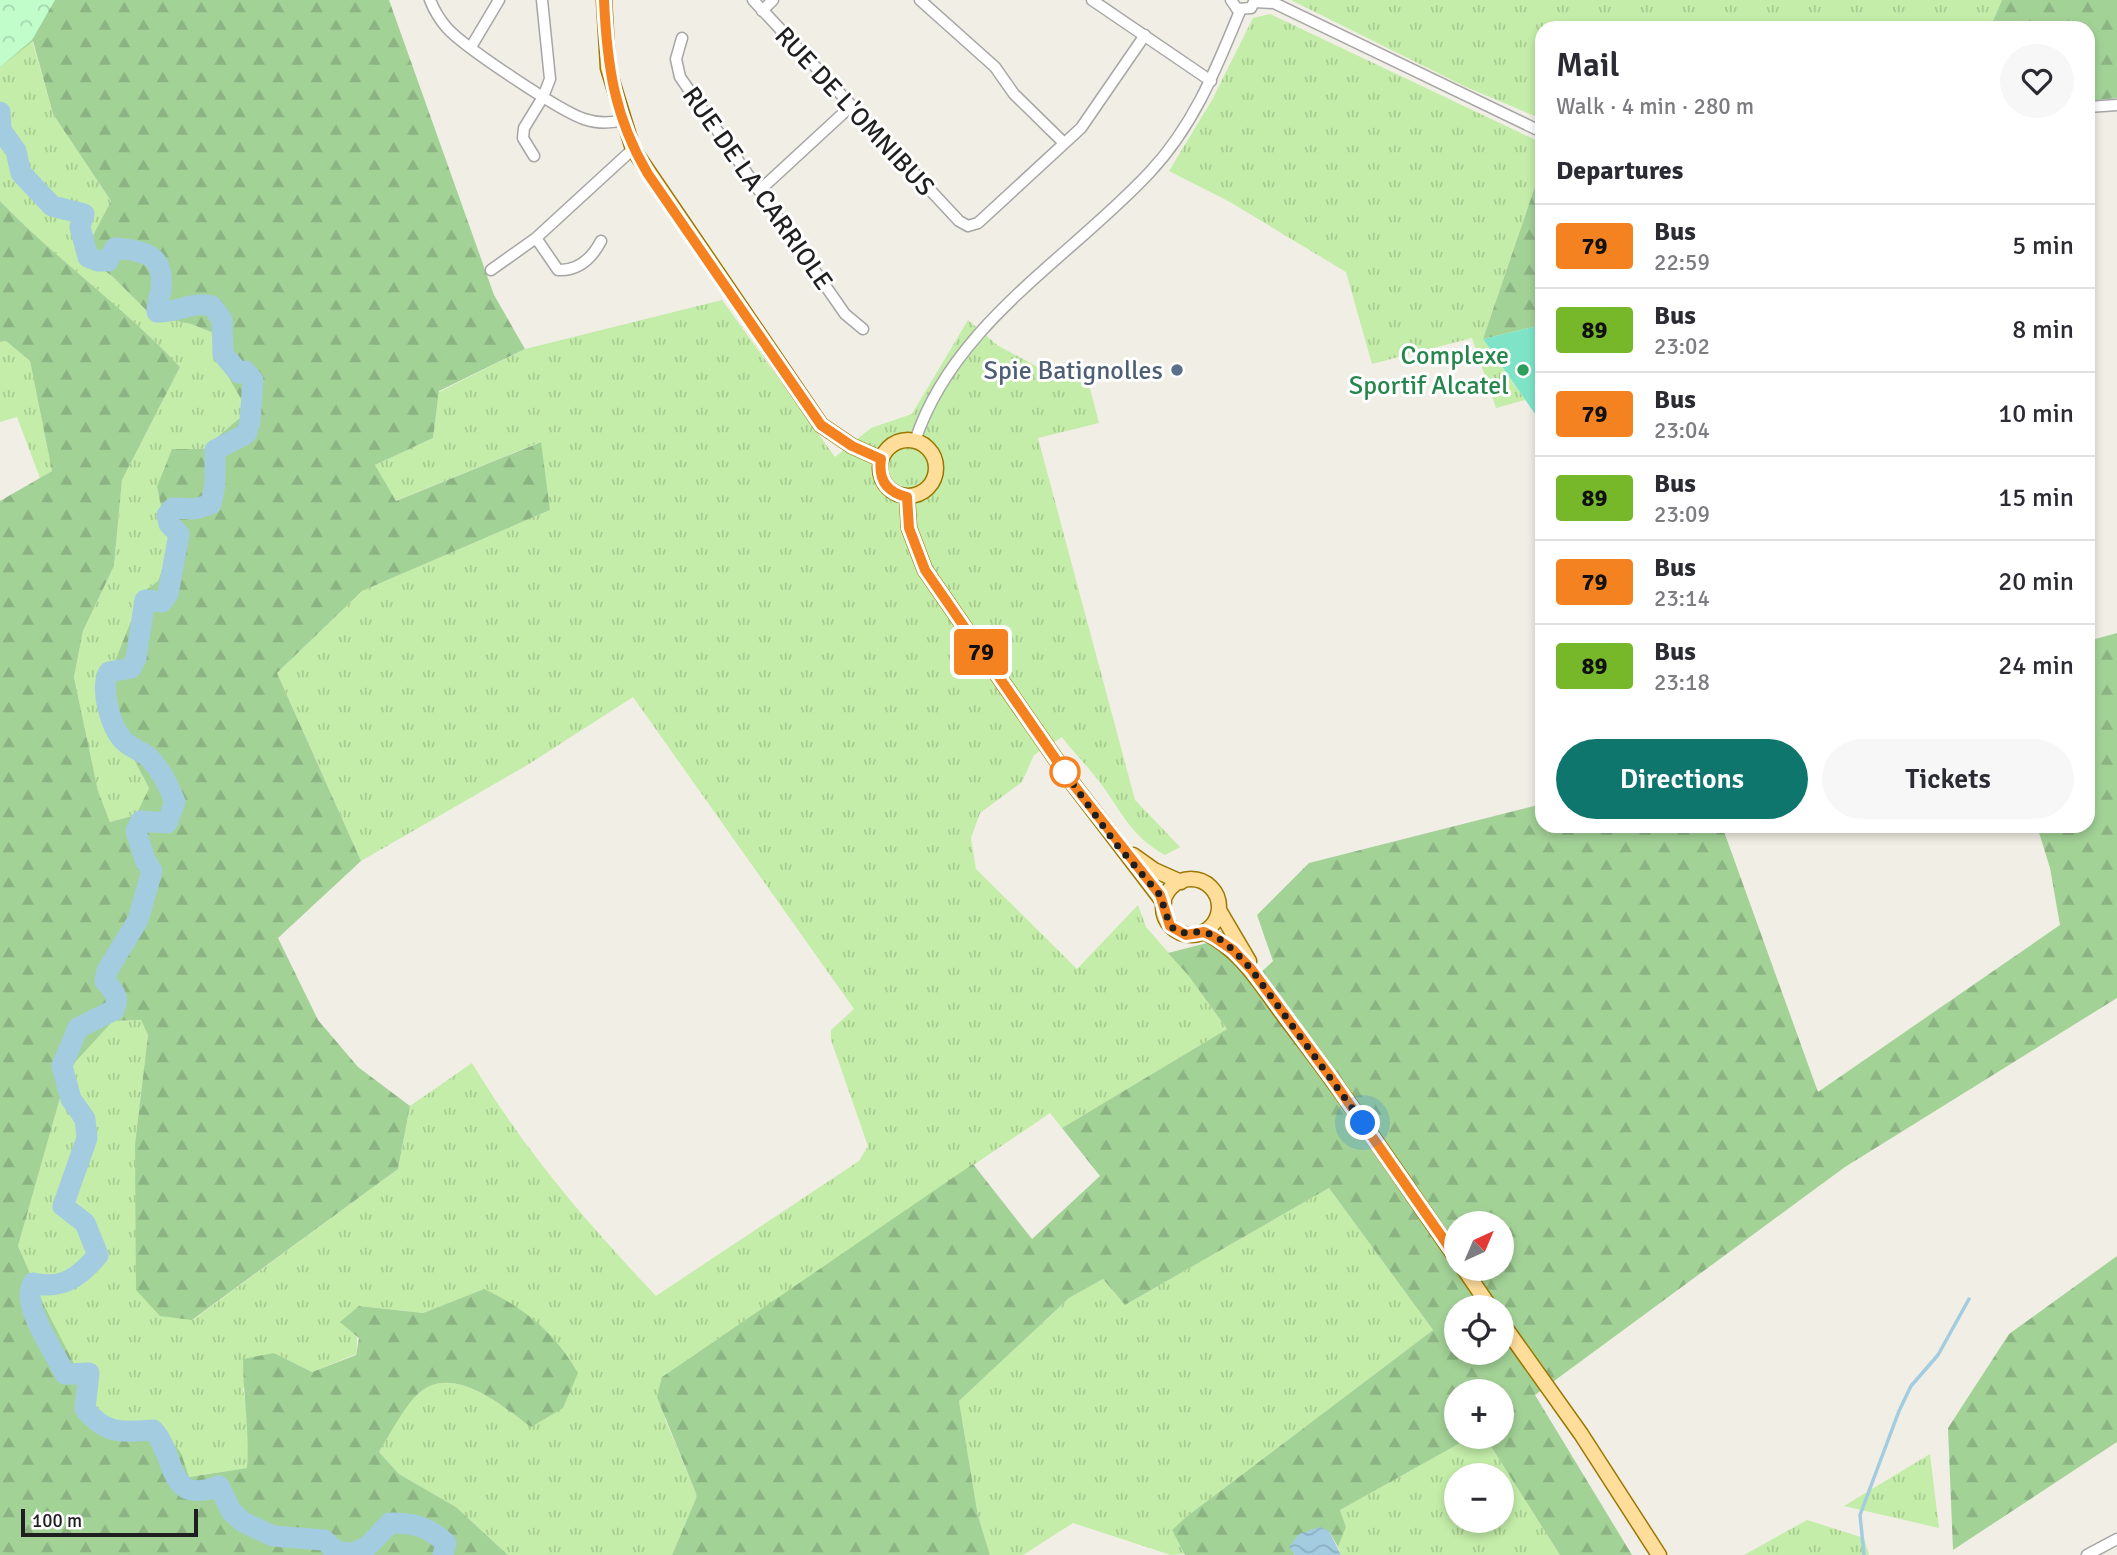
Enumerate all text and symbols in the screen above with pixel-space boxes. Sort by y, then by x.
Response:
street label: RUE DE L'OMNIBUS [768,20,941,203]
button: heart [2000,44,2074,118]
text: Mail [1556,45,1619,86]
street label: RUE DE LA CARRIOLE [675,81,839,296]
text: Walk · 4 min · 280 m [1556,92,1754,121]
text: Departures [1556,155,1683,187]
text: Bus [1654,216,1696,248]
text: 5 min [2012,230,2074,262]
text: 79 [1582,231,1607,261]
text: 22:59 [1654,248,1710,277]
text: Bus [1654,300,1696,332]
text: 8 min [2012,314,2074,346]
text: 89 [1582,315,1607,345]
text: 23:02 [1654,332,1710,361]
place label: Complexe Sportif Alcatel [1349,340,1509,402]
place label: Spie Batignolles [983,355,1163,387]
marker: Spie Batignolles [1169,362,1185,378]
marker: Complexe Sportif Alcatel [1515,362,1531,378]
text: Bus [1654,384,1696,416]
text: 10 min [1998,398,2074,430]
text: 79 [1582,399,1607,429]
text: 23:04 [1654,416,1710,445]
text: Bus [1654,468,1696,500]
text: 15 min [1998,482,2074,514]
text: 89 [1582,483,1607,513]
text: 23:09 [1654,500,1710,529]
text: Bus [1654,552,1696,584]
text: 20 min [1998,566,2074,598]
text: 79 [1582,567,1607,597]
text: 23:14 [1654,584,1710,613]
line badge: 79 [950,629,1012,675]
text: Bus [1654,636,1696,668]
text: 79 [968,637,994,667]
text: 24 min [1998,650,2074,682]
text: 89 [1582,651,1607,681]
text: 23:18 [1654,668,1710,697]
button: Directions [1556,739,1808,819]
button: Tickets [1822,739,2074,819]
unlabelled marker [1050,757,1080,787]
your location [1345,1105,1380,1140]
north arrow [1444,1211,1514,1281]
map controls [1444,1211,1514,1533]
button: locate [1444,1295,1514,1365]
button: + [1444,1379,1514,1449]
button: − [1444,1463,1514,1533]
scale bar [21,1506,198,1538]
text: 100 m [32,1509,82,1533]

